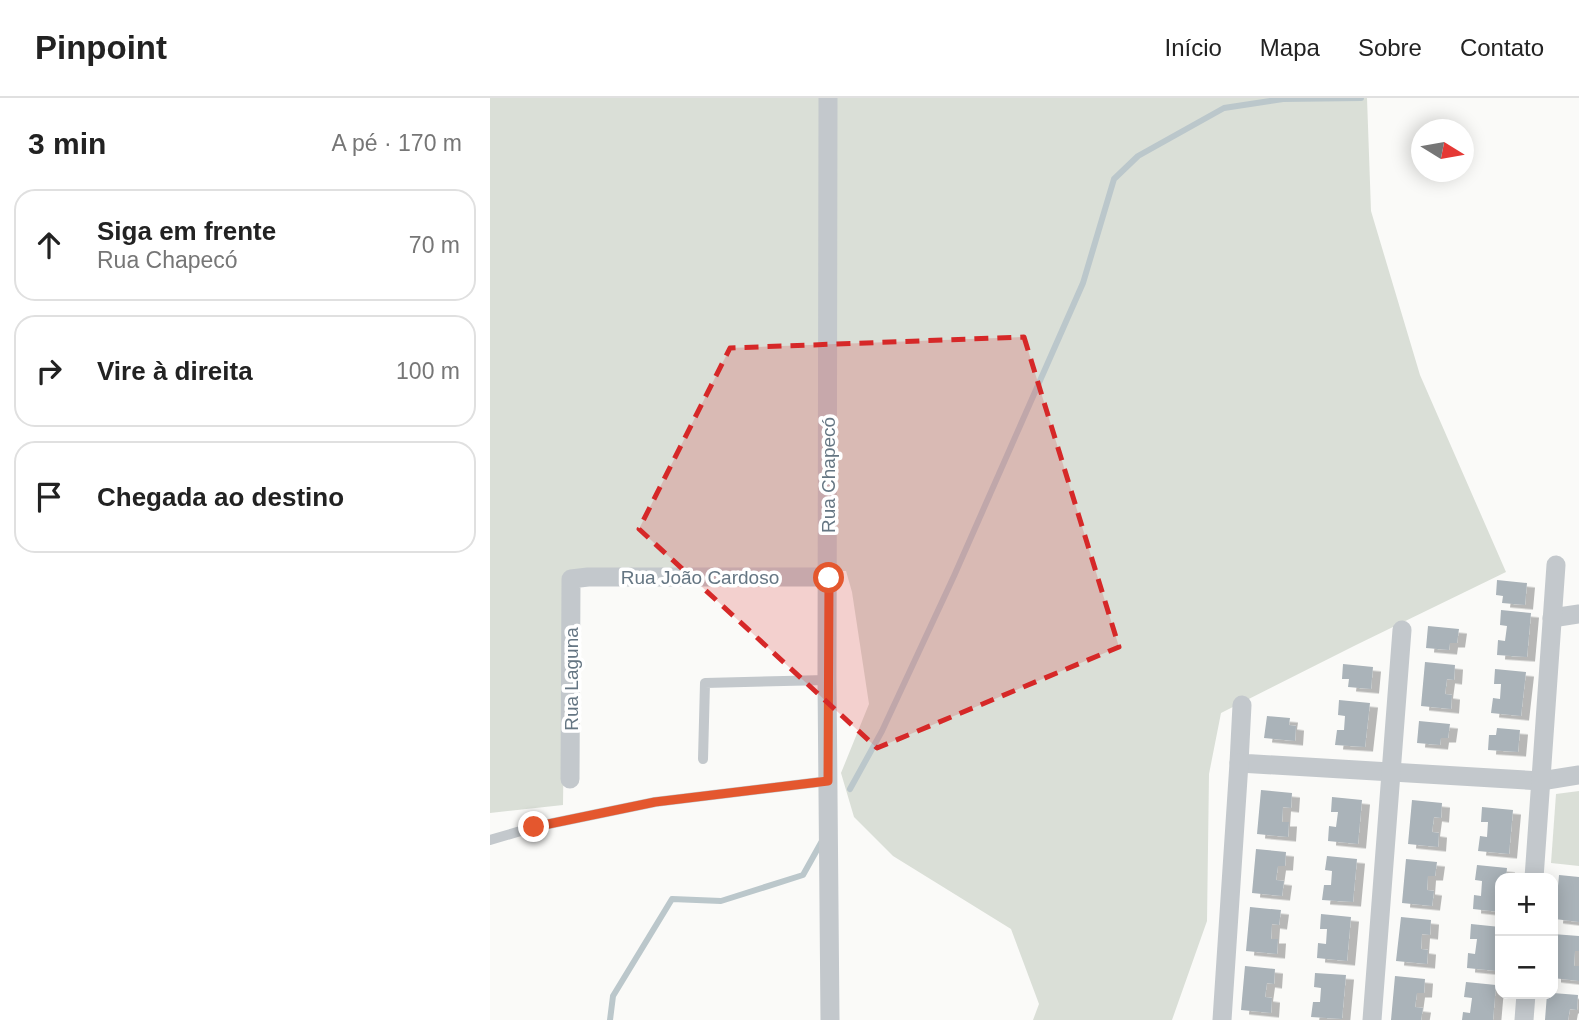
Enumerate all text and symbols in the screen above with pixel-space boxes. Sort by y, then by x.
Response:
text: Pinpoint [35,29,167,66]
text: Início [1164,34,1222,61]
text: Mapa [1260,34,1320,61]
text: Sobre [1358,34,1422,61]
text: Contato [1460,34,1544,61]
north arrow [1411,119,1474,182]
text: 3 min [28,127,106,160]
text: A pé · 170 m [332,130,462,156]
text: Siga em frente [97,216,276,246]
icon: ahead [30,226,68,264]
text: 70 m [409,232,460,258]
text: Rua Chapecó [97,247,238,273]
icon: right [30,352,68,390]
text: Vire à direita [97,356,253,386]
text: 100 m [396,358,460,384]
street label: Rua Chapecó [818,417,839,533]
icon: arrive [30,478,68,516]
text: Chegada ao destino [97,482,344,512]
route start [813,562,844,593]
street label: Rua João Cardoso [621,567,779,588]
street label: Rua Laguna [561,627,582,731]
route end [518,811,549,842]
map controls [1495,873,1558,999]
button: + [1495,873,1558,936]
button: − [1495,936,1558,999]

